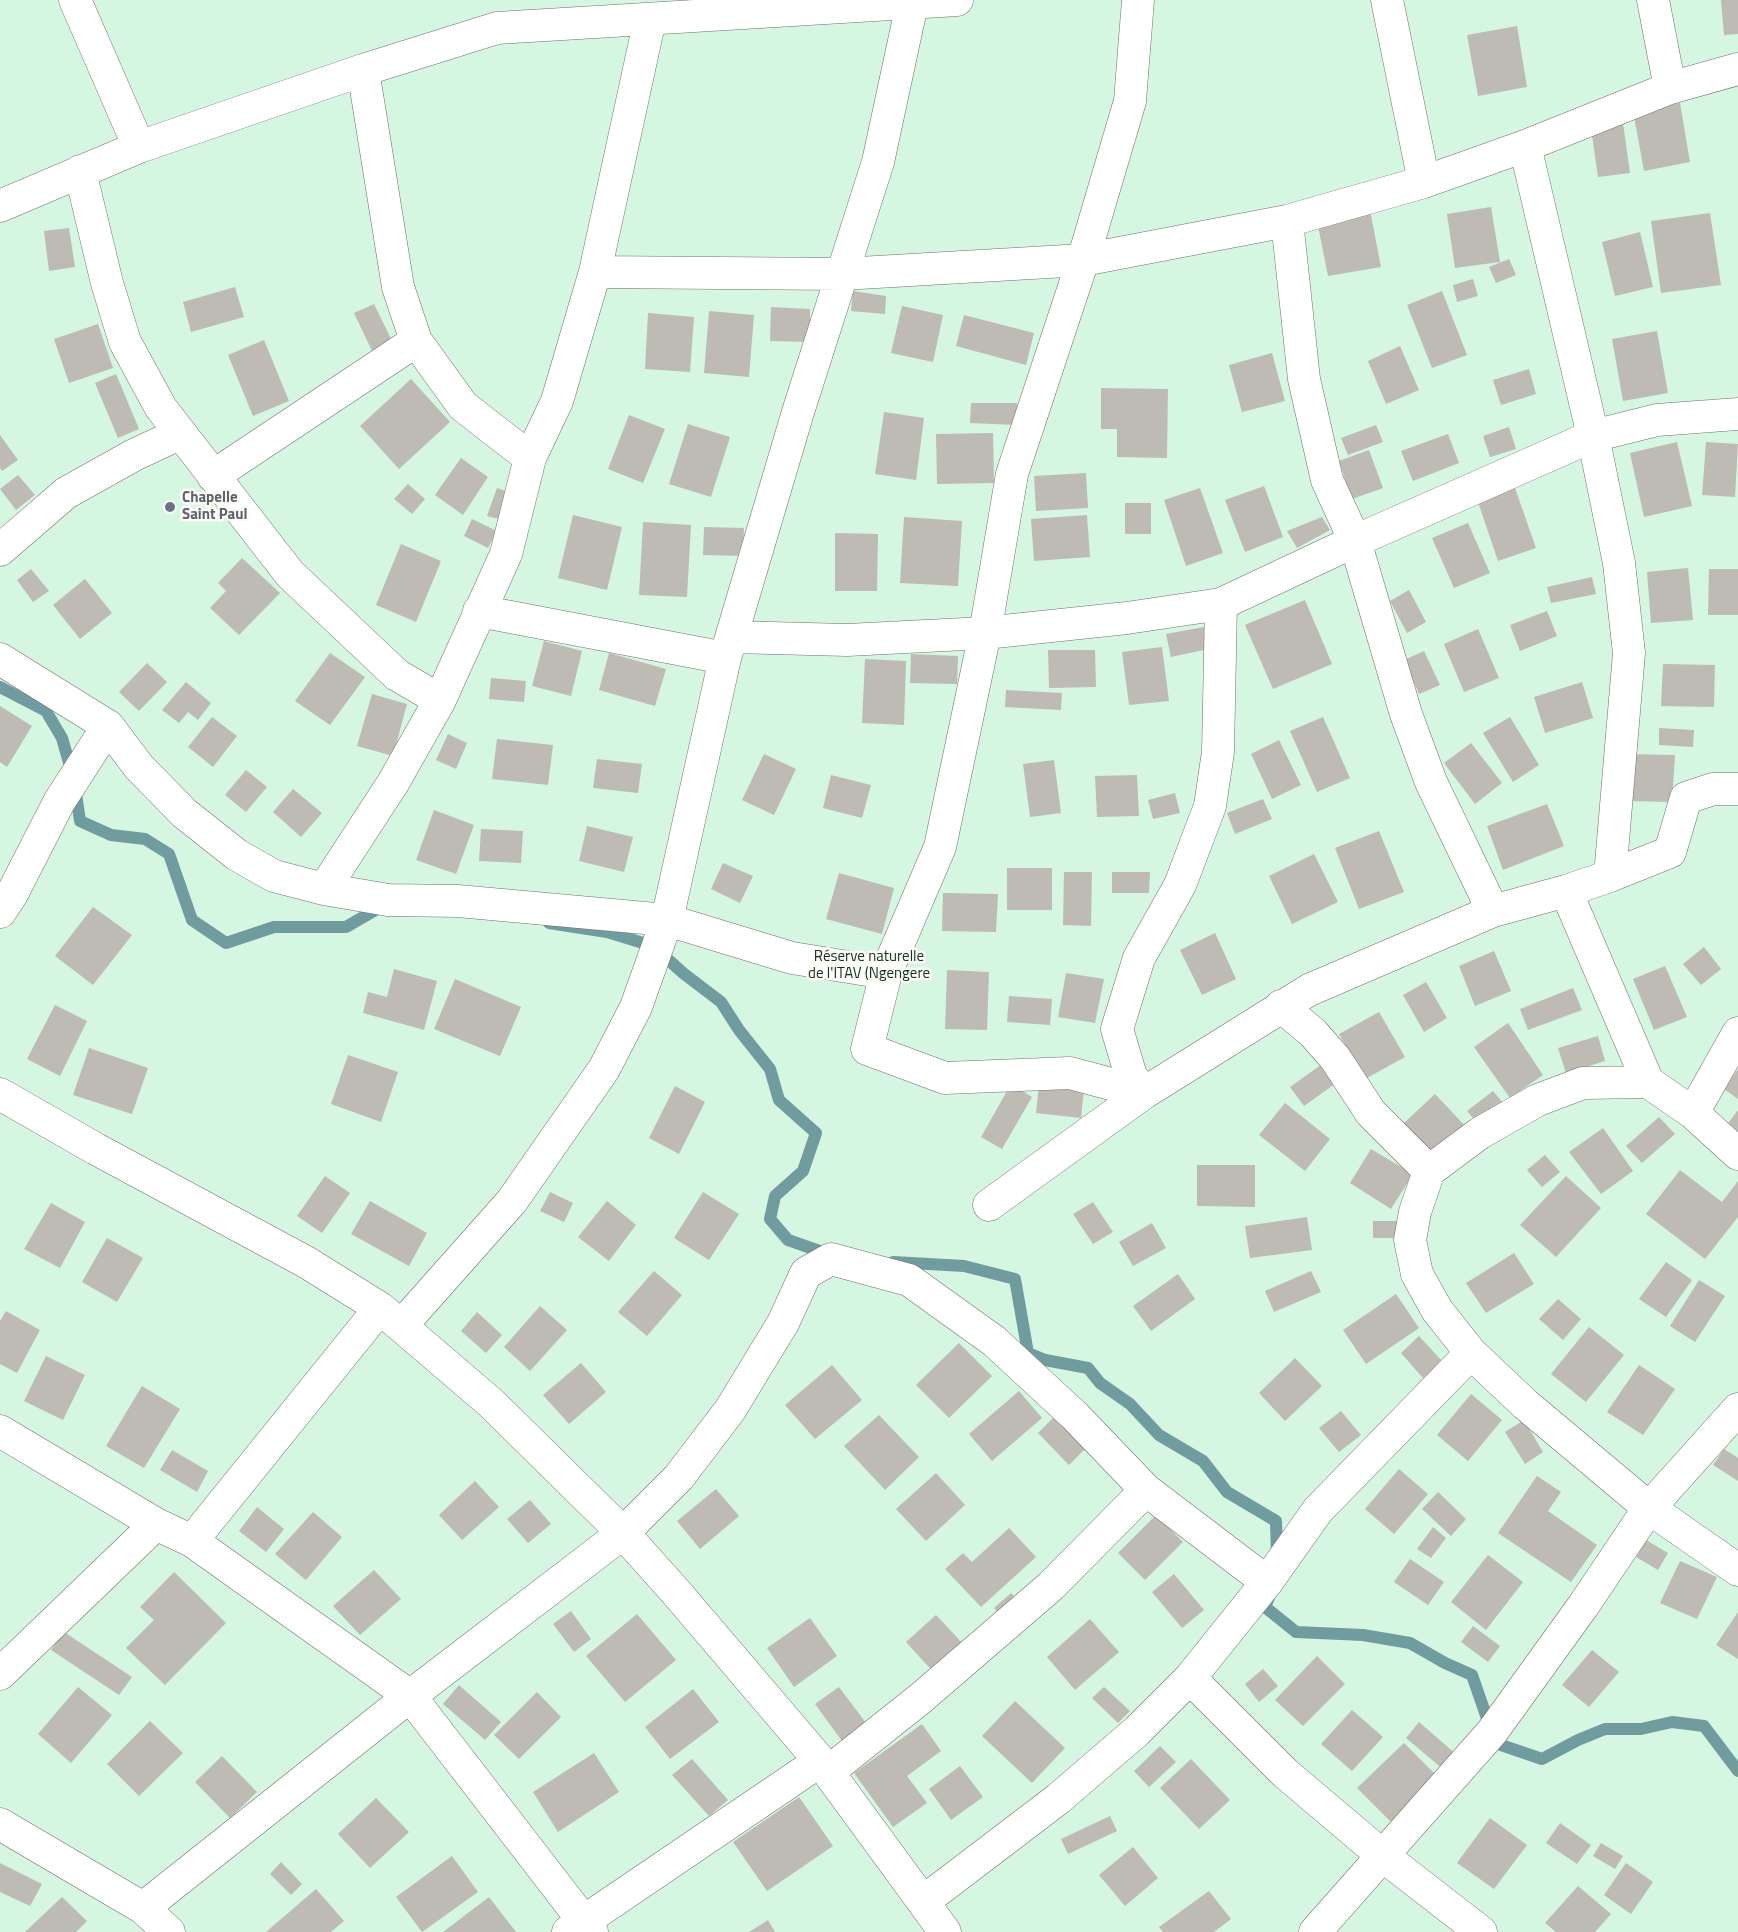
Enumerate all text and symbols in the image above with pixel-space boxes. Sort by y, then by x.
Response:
place label: Chapelle Saint Paul [182,489,248,524]
marker: Chapelle Saint Paul [163,500,177,514]
park label: Réserve naturelle de l'ITAV (Ngengere [808,948,930,983]

